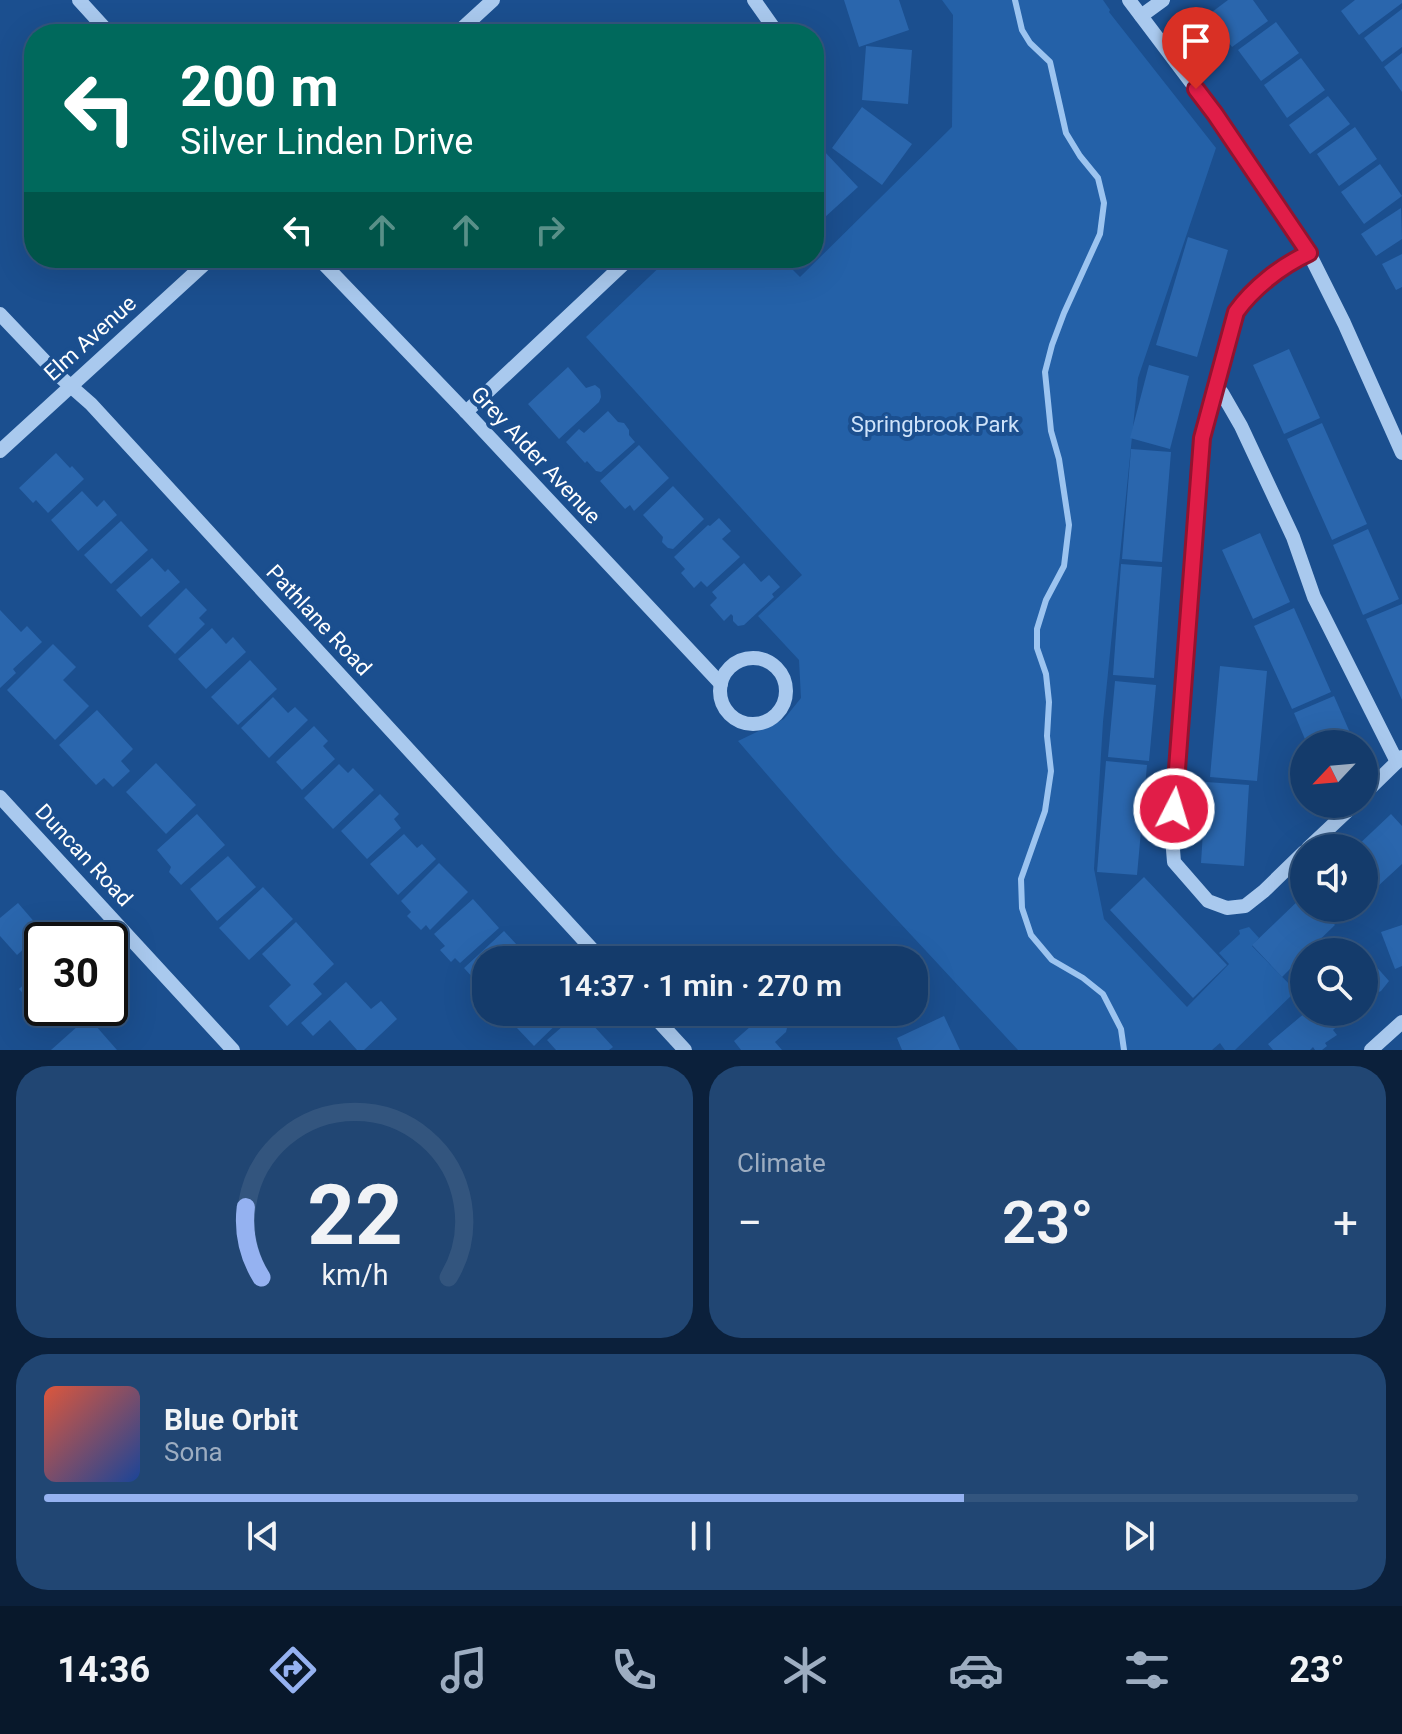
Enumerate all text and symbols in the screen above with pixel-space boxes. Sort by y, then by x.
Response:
pin [1162,7,1230,89]
icon: arrive [1174,19,1218,63]
text: 200 m [180,54,339,120]
icon: left [48,56,152,160]
text: Silver Linden Drive [180,121,473,163]
icon: left [276,208,320,252]
icon: ahead [360,208,404,252]
icon: ahead [444,208,488,252]
icon: right [528,208,572,252]
street label: Elm Avenue [39,290,141,386]
street label: Grey Alder Avenue [466,381,606,529]
park label: Springbrook Park [851,412,1020,437]
street label: Pathlane Road [261,560,377,680]
north arrow [1290,730,1378,818]
map controls [1290,730,1378,1026]
position arrow [1132,767,1216,851]
street label: Duncan Road [30,799,138,911]
button: sound [1290,834,1378,922]
speed limit sign: 30 [24,922,128,1026]
button: search [1290,938,1378,1026]
text: 14:37 · 1 min · 270 m [558,968,842,1003]
text: Climate [737,1148,826,1178]
text: 22 [307,1167,402,1264]
text: 23° [1002,1187,1093,1258]
text: − [737,1197,762,1249]
text: + [1333,1197,1358,1249]
text: km/h [321,1258,388,1292]
text: Blue Orbit [164,1402,298,1437]
text: Sona [164,1437,223,1467]
icon: previous [241,1514,285,1558]
icon: pause [679,1514,723,1558]
icon: next [1117,1514,1161,1558]
icon: directions [265,1642,321,1698]
icon: music [436,1642,492,1698]
icon: phone [606,1642,662,1698]
icon: climate [777,1642,833,1698]
icon: car [948,1642,1004,1698]
icon: filters [1119,1642,1175,1698]
text: 14:36 [57,1649,150,1691]
text: 23° [1289,1649,1345,1691]

